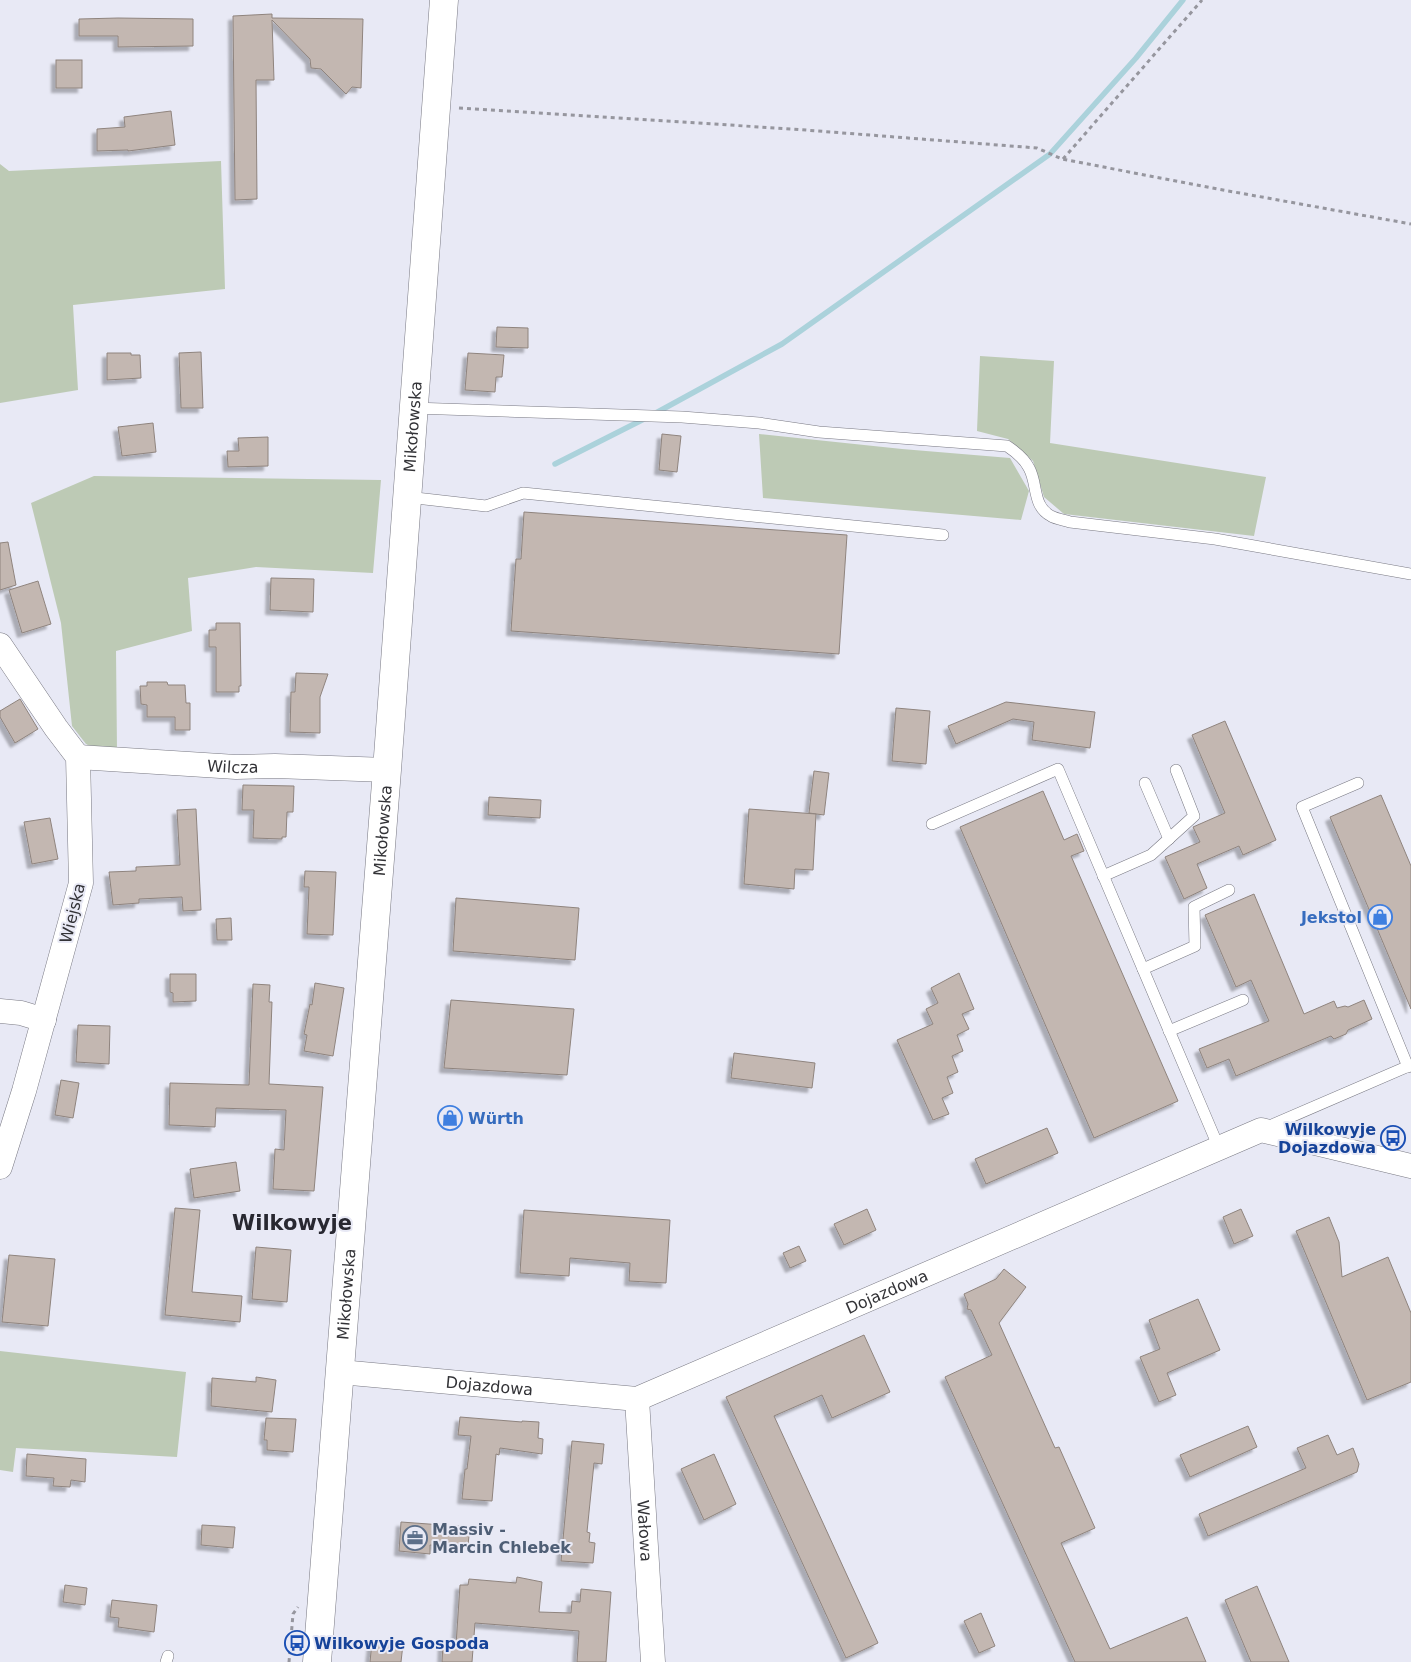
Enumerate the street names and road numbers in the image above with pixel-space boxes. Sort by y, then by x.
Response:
street label: Mikołowska [400,380,426,473]
street label: Wilcza [206,756,259,777]
street label: Mikołowska [370,784,396,877]
street label: Wiejska [56,881,89,945]
street label: Mikołowska [333,1248,359,1340]
street label: Dojazdowa [843,1266,931,1318]
street label: Dojazdowa [445,1373,534,1400]
street label: Wałowa [633,1499,656,1562]

